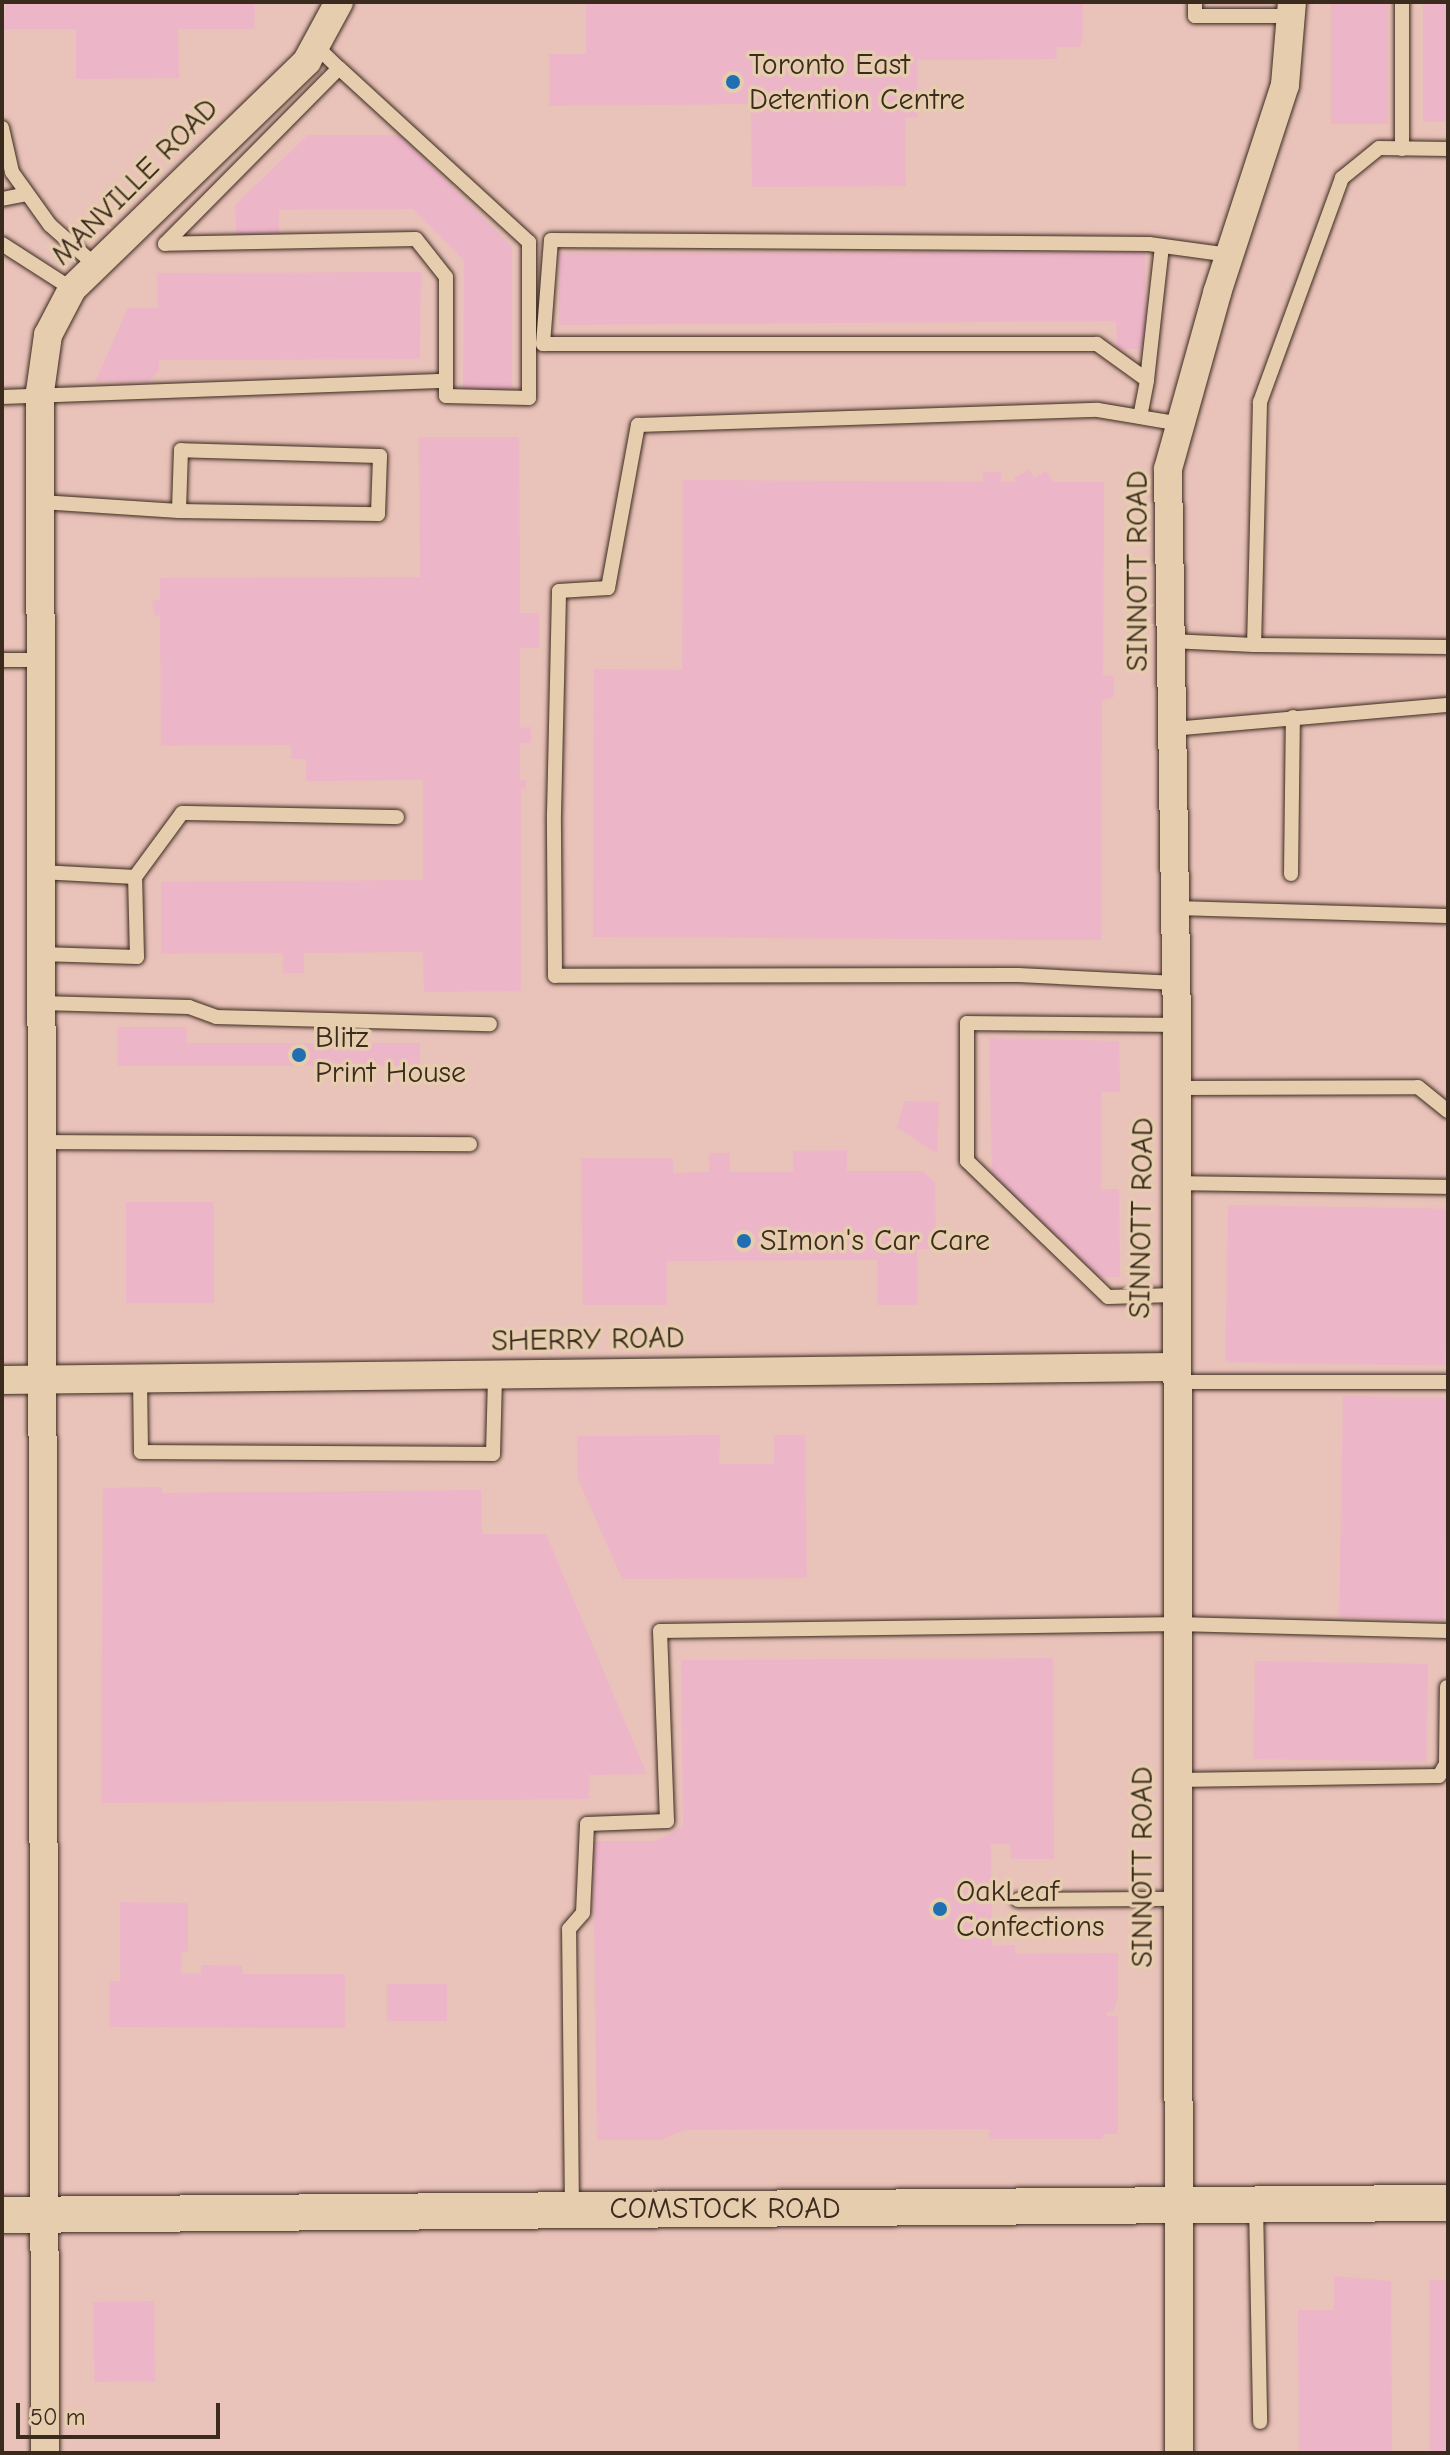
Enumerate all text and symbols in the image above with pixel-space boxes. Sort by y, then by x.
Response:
place label: Toronto East Detention Centre [749,47,965,118]
marker: Toronto East Detention Centre [724,73,742,91]
street label: MANVILLE ROAD [44,91,226,273]
street label: SINNOTT ROAD [1120,471,1156,671]
place label: Blitz Print House [315,1020,466,1090]
marker: Blitz Print House [290,1046,308,1064]
street label: SINNOTT ROAD [1122,1117,1162,1319]
place label: SImon's Car Care [760,1223,990,1259]
marker: SImon's Car Care [735,1232,753,1250]
street label: SHERRY ROAD [491,1320,685,1360]
street label: SINNOTT ROAD [1125,1767,1161,1967]
place label: OakLeaf Confections [956,1874,1105,1944]
marker: OakLeaf Confections [931,1900,949,1918]
street label: COMSTOCK ROAD [609,2191,841,2227]
scale bar [20,2387,224,2437]
text: 50 m [30,2403,86,2431]

